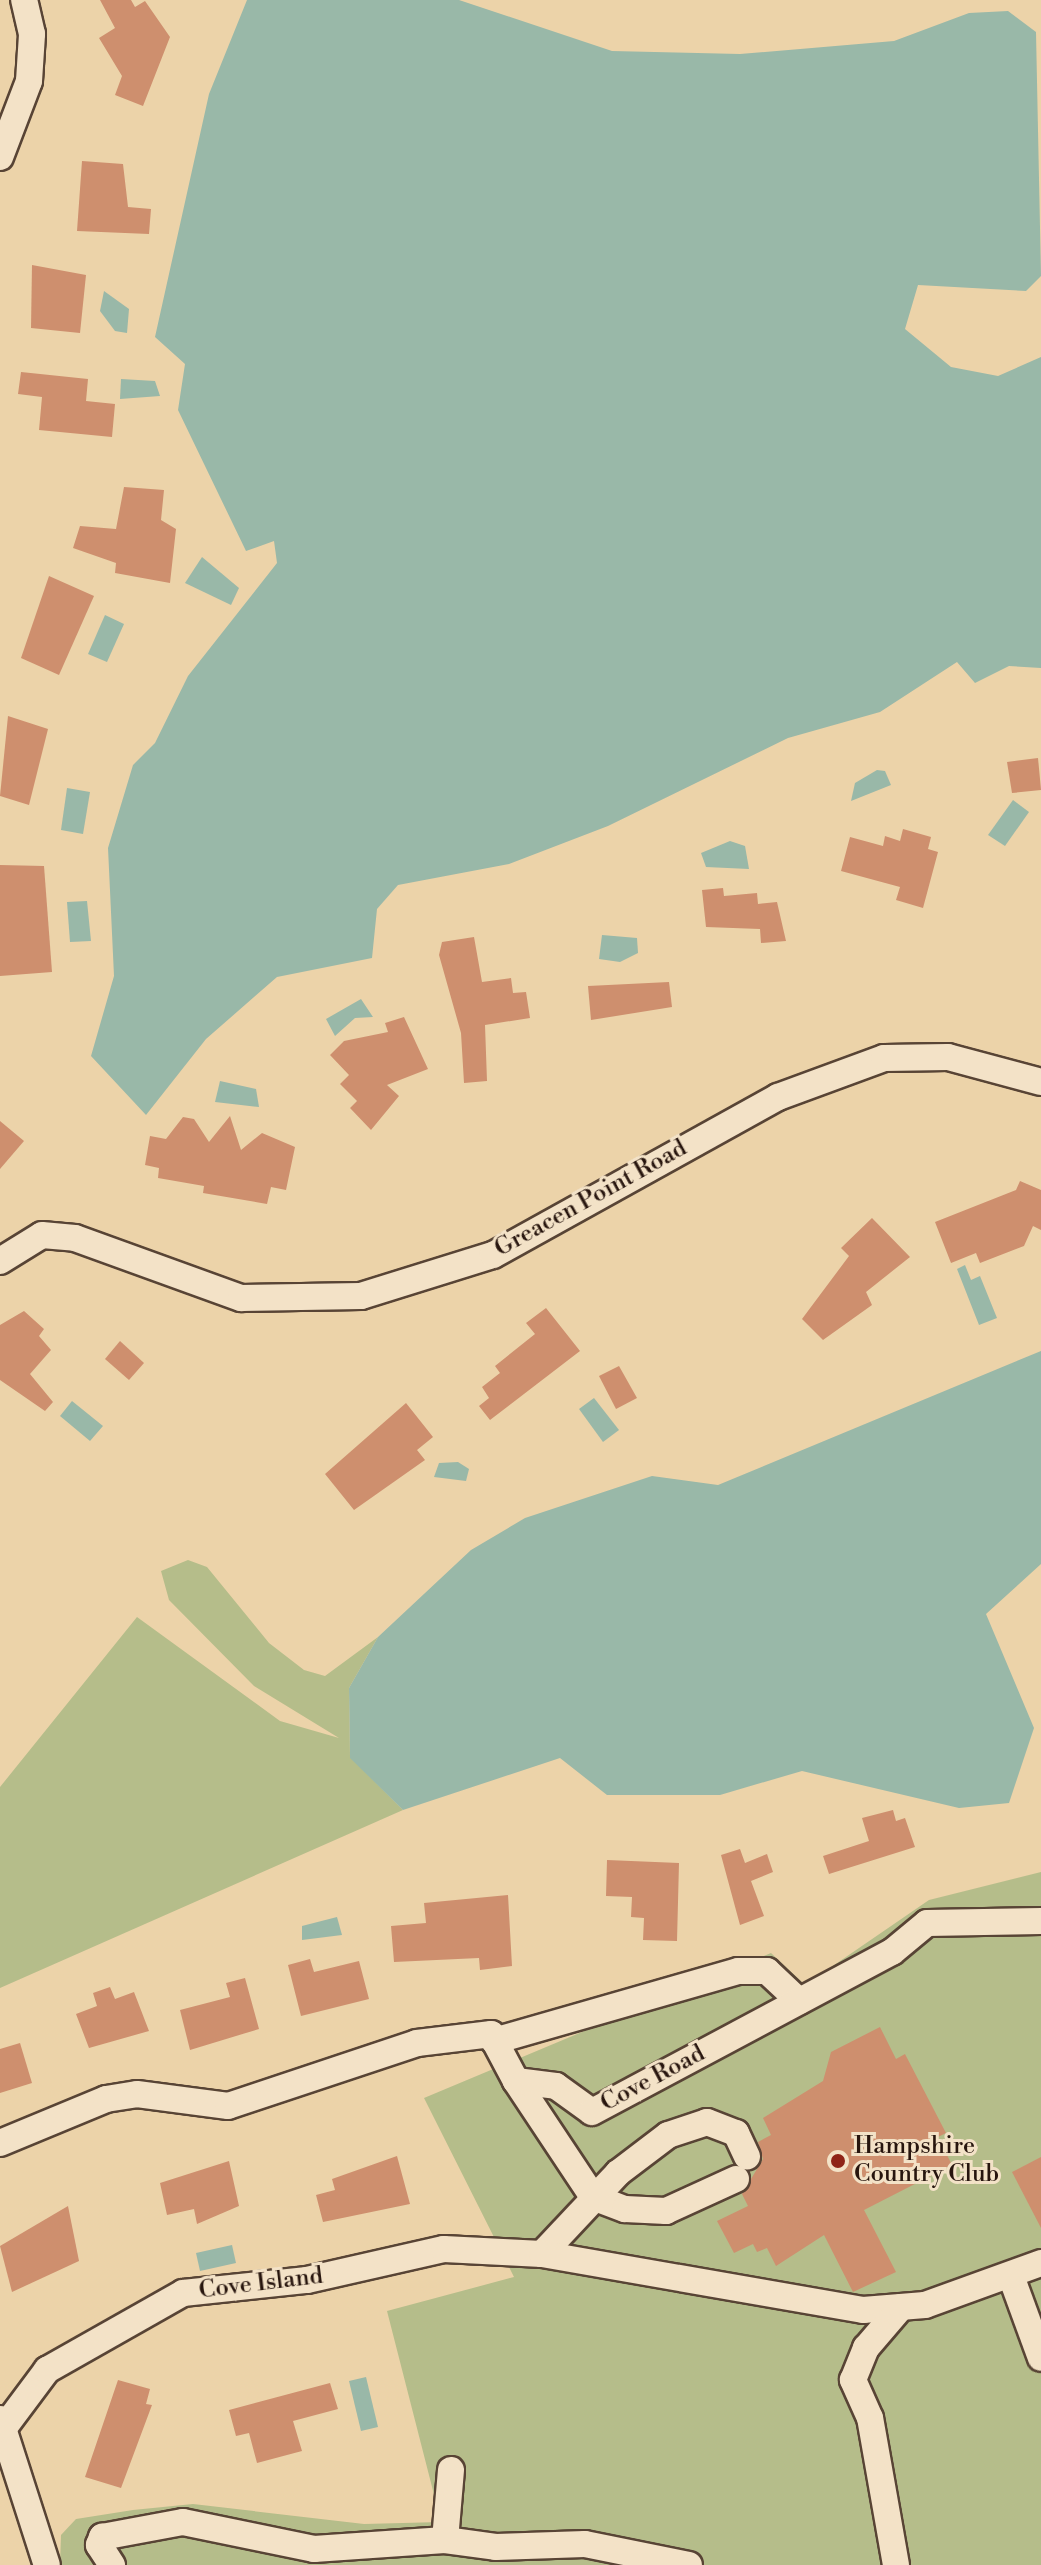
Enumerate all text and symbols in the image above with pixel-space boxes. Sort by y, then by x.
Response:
street label: Greacen Point Road [490,1134,692,1264]
street label: Cove Road [596,2040,710,2118]
place label: Hampshire Country Club [854,2133,999,2189]
marker: Hampshire Country Club [829,2152,847,2170]
street label: Cove Island [197,2262,325,2306]

